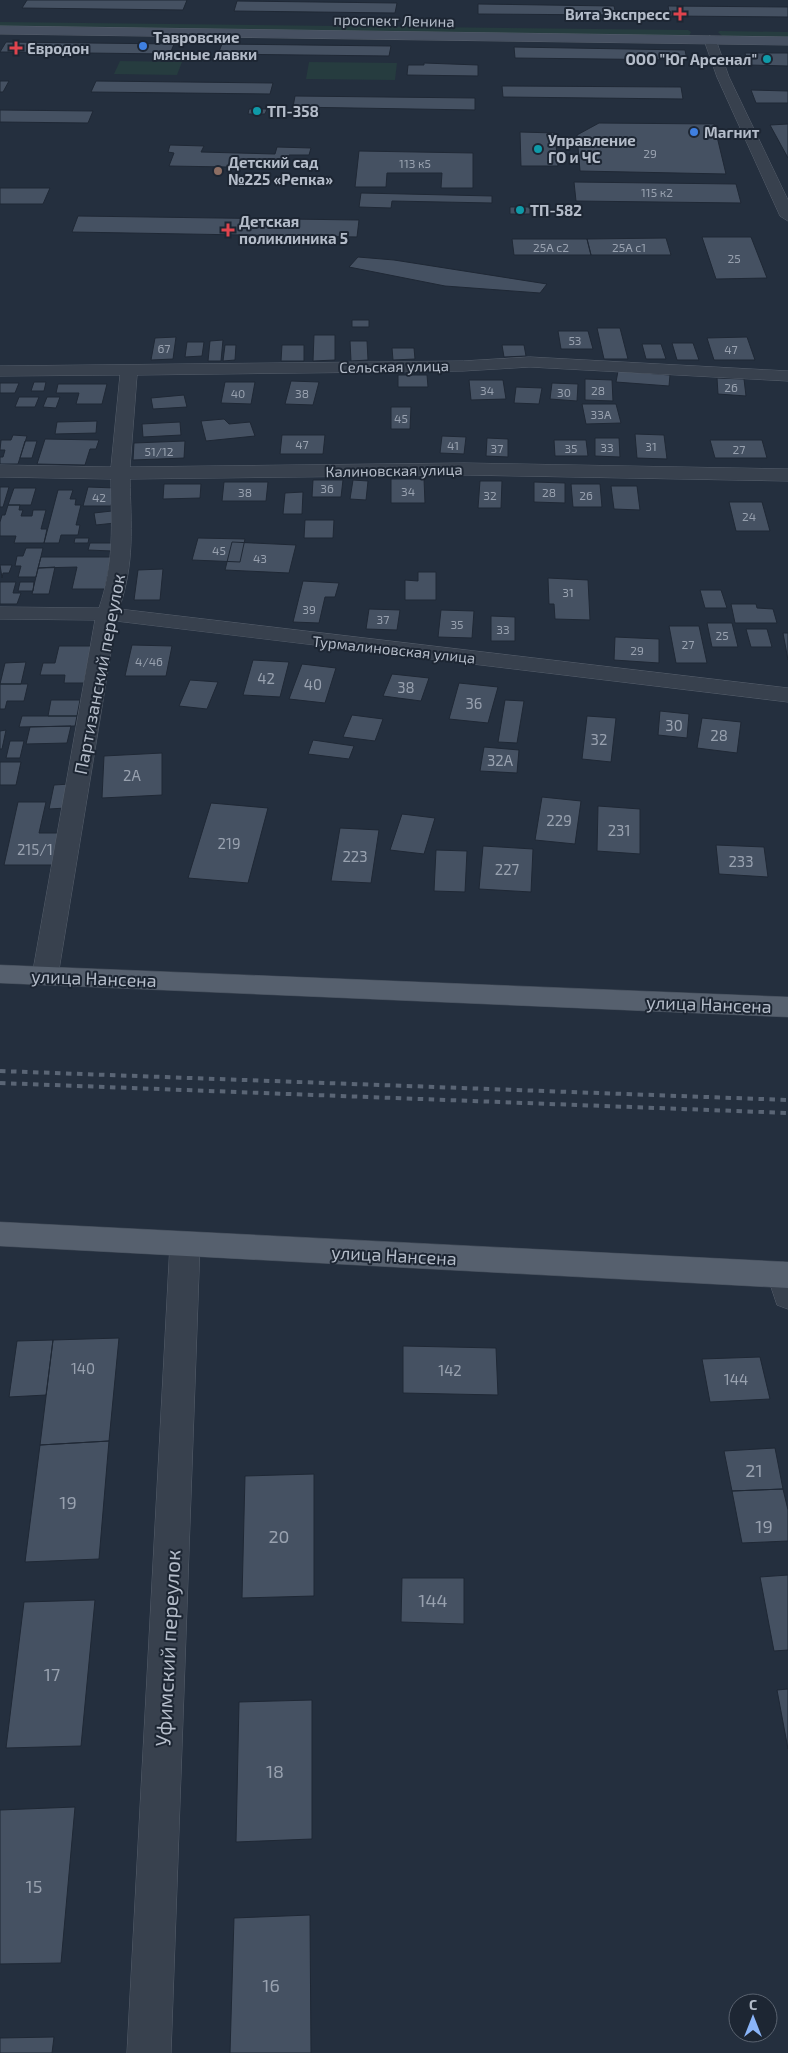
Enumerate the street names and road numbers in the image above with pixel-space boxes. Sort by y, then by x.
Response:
street label: проспект Ленина [333,10,455,30]
street label: Сельская улица [339,356,449,377]
street label: Калиновская улица [325,460,463,481]
street label: Партизанский переулок [69,571,129,776]
street label: Турмалиновская улица [311,631,476,668]
street label: улица Нансена [31,965,157,991]
street label: улица Нансена [646,991,772,1017]
street label: улица Нансена [331,1241,457,1269]
street label: Уфимский переулок [149,1549,186,1747]

